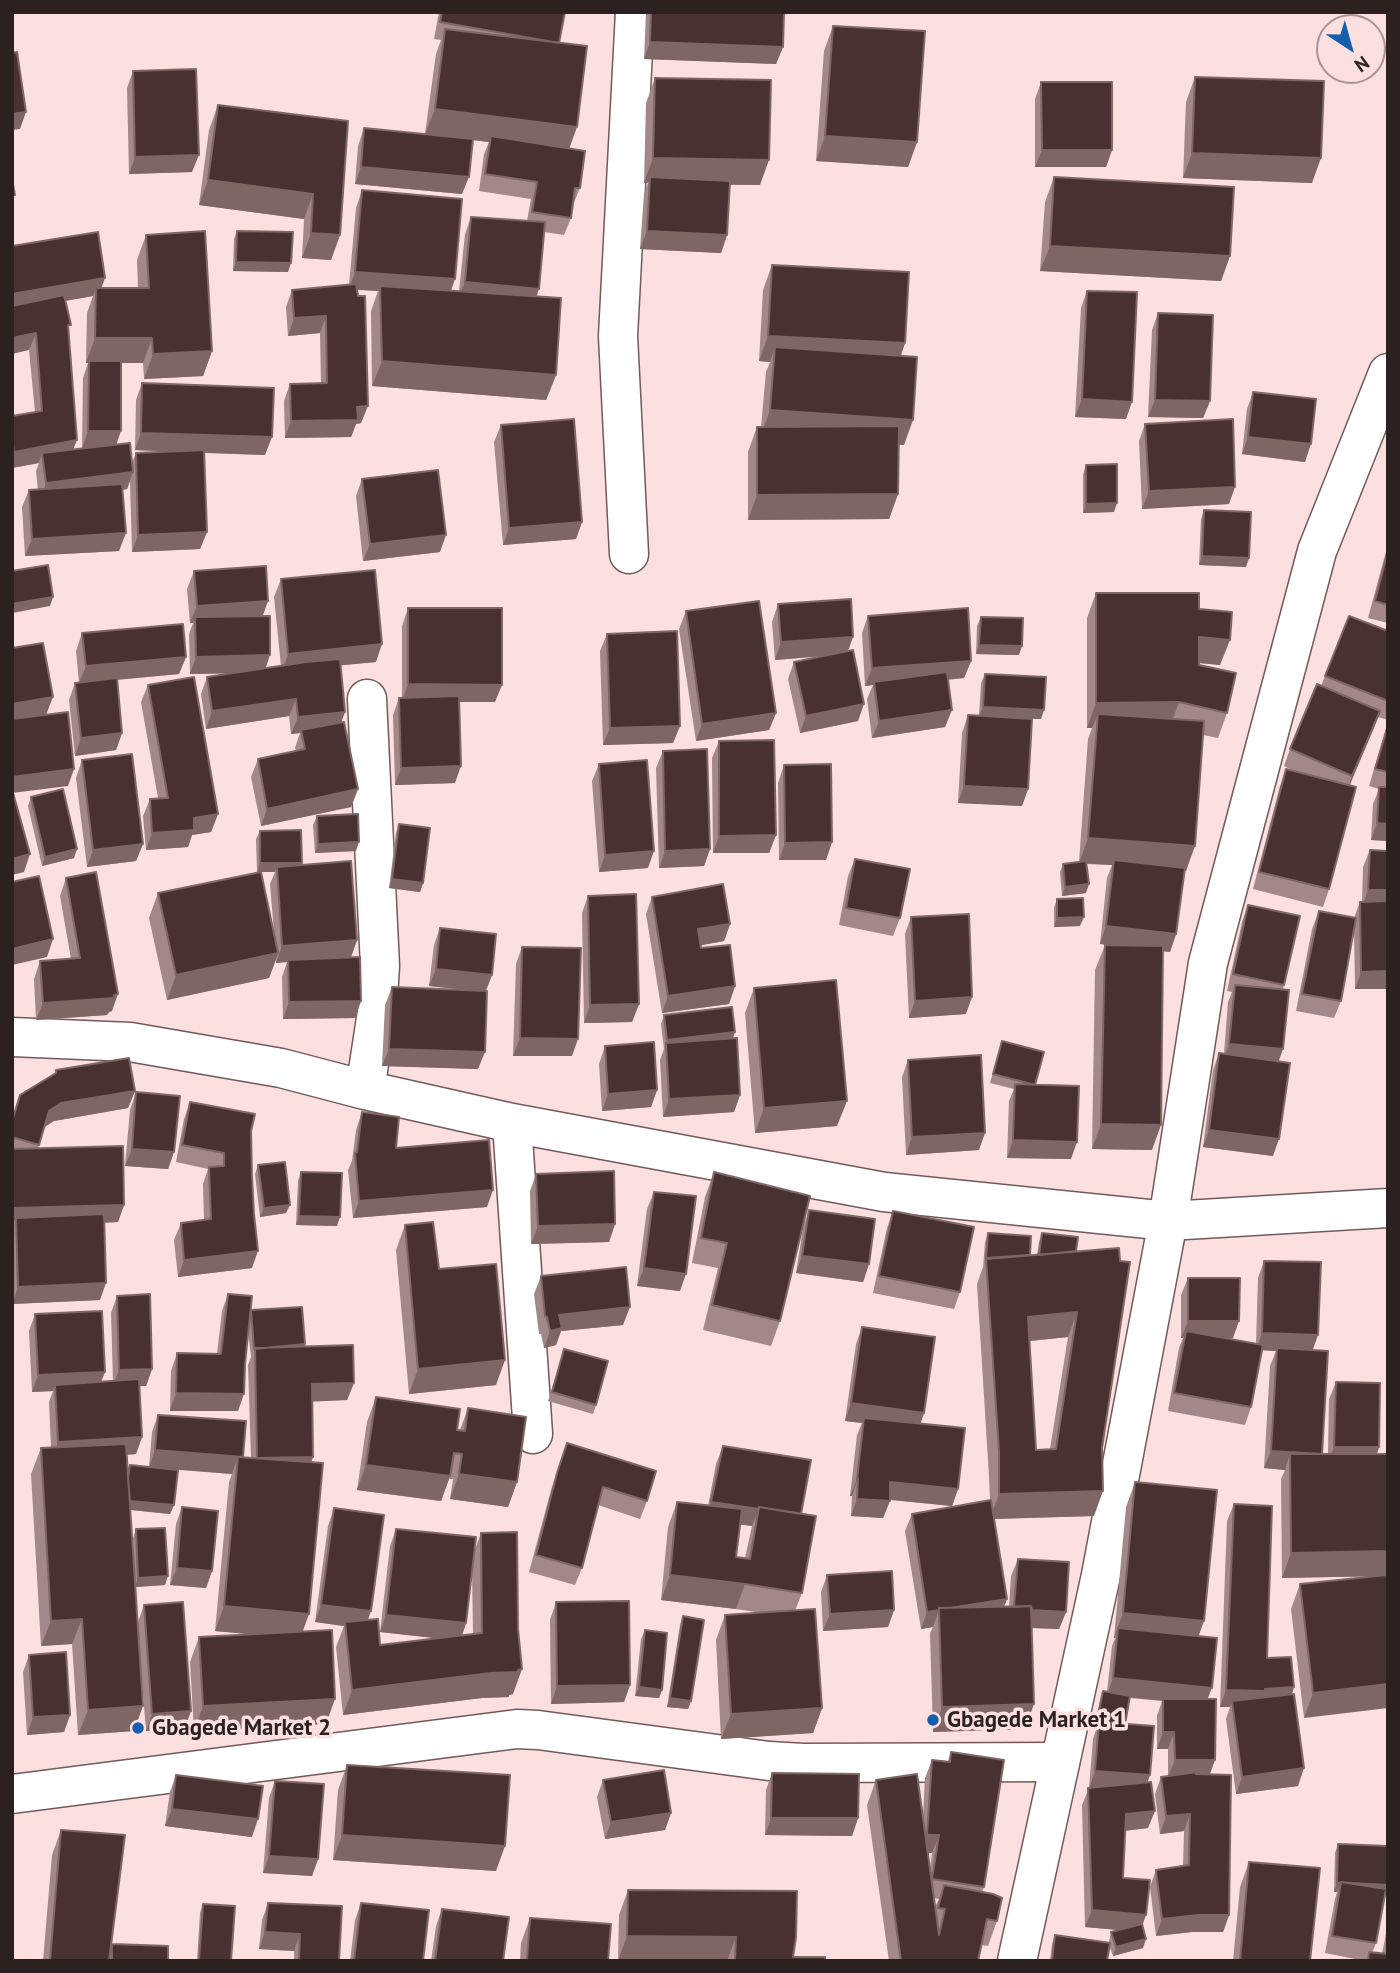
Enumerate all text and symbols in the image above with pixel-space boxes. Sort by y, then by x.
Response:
north arrow [1316,14,1386,84]
text: N [1350,51,1374,78]
place label: Gbagede Market 1 [947,1706,1126,1734]
marker: Gbagede Market 1 [925,1712,941,1728]
place label: Gbagede Market 2 [152,1714,331,1742]
marker: Gbagede Market 2 [130,1720,146,1736]

